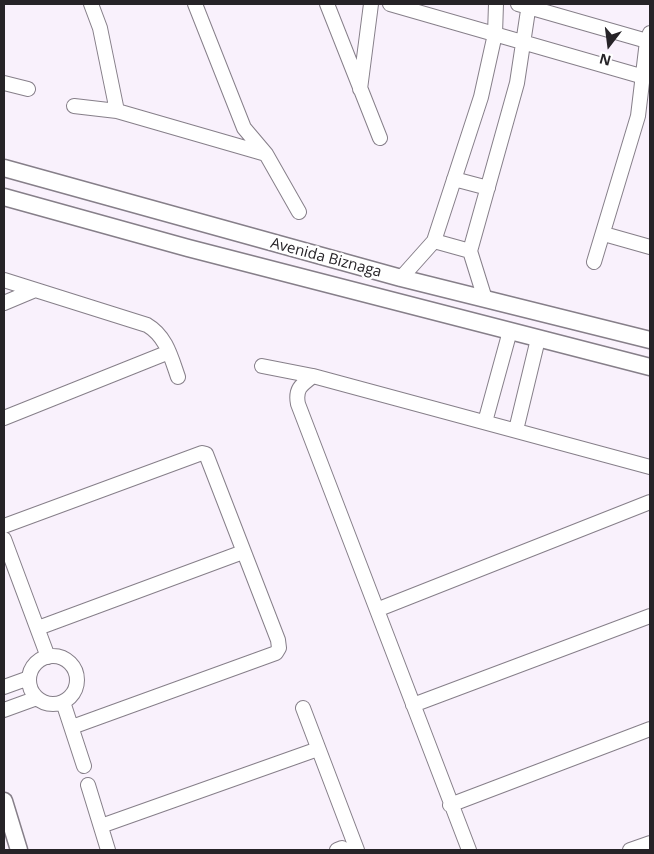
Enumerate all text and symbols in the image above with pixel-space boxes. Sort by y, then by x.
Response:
north arrow [584,20,634,70]
text: N [597,49,613,71]
street label: Avenida Biznaga [268,235,384,281]

